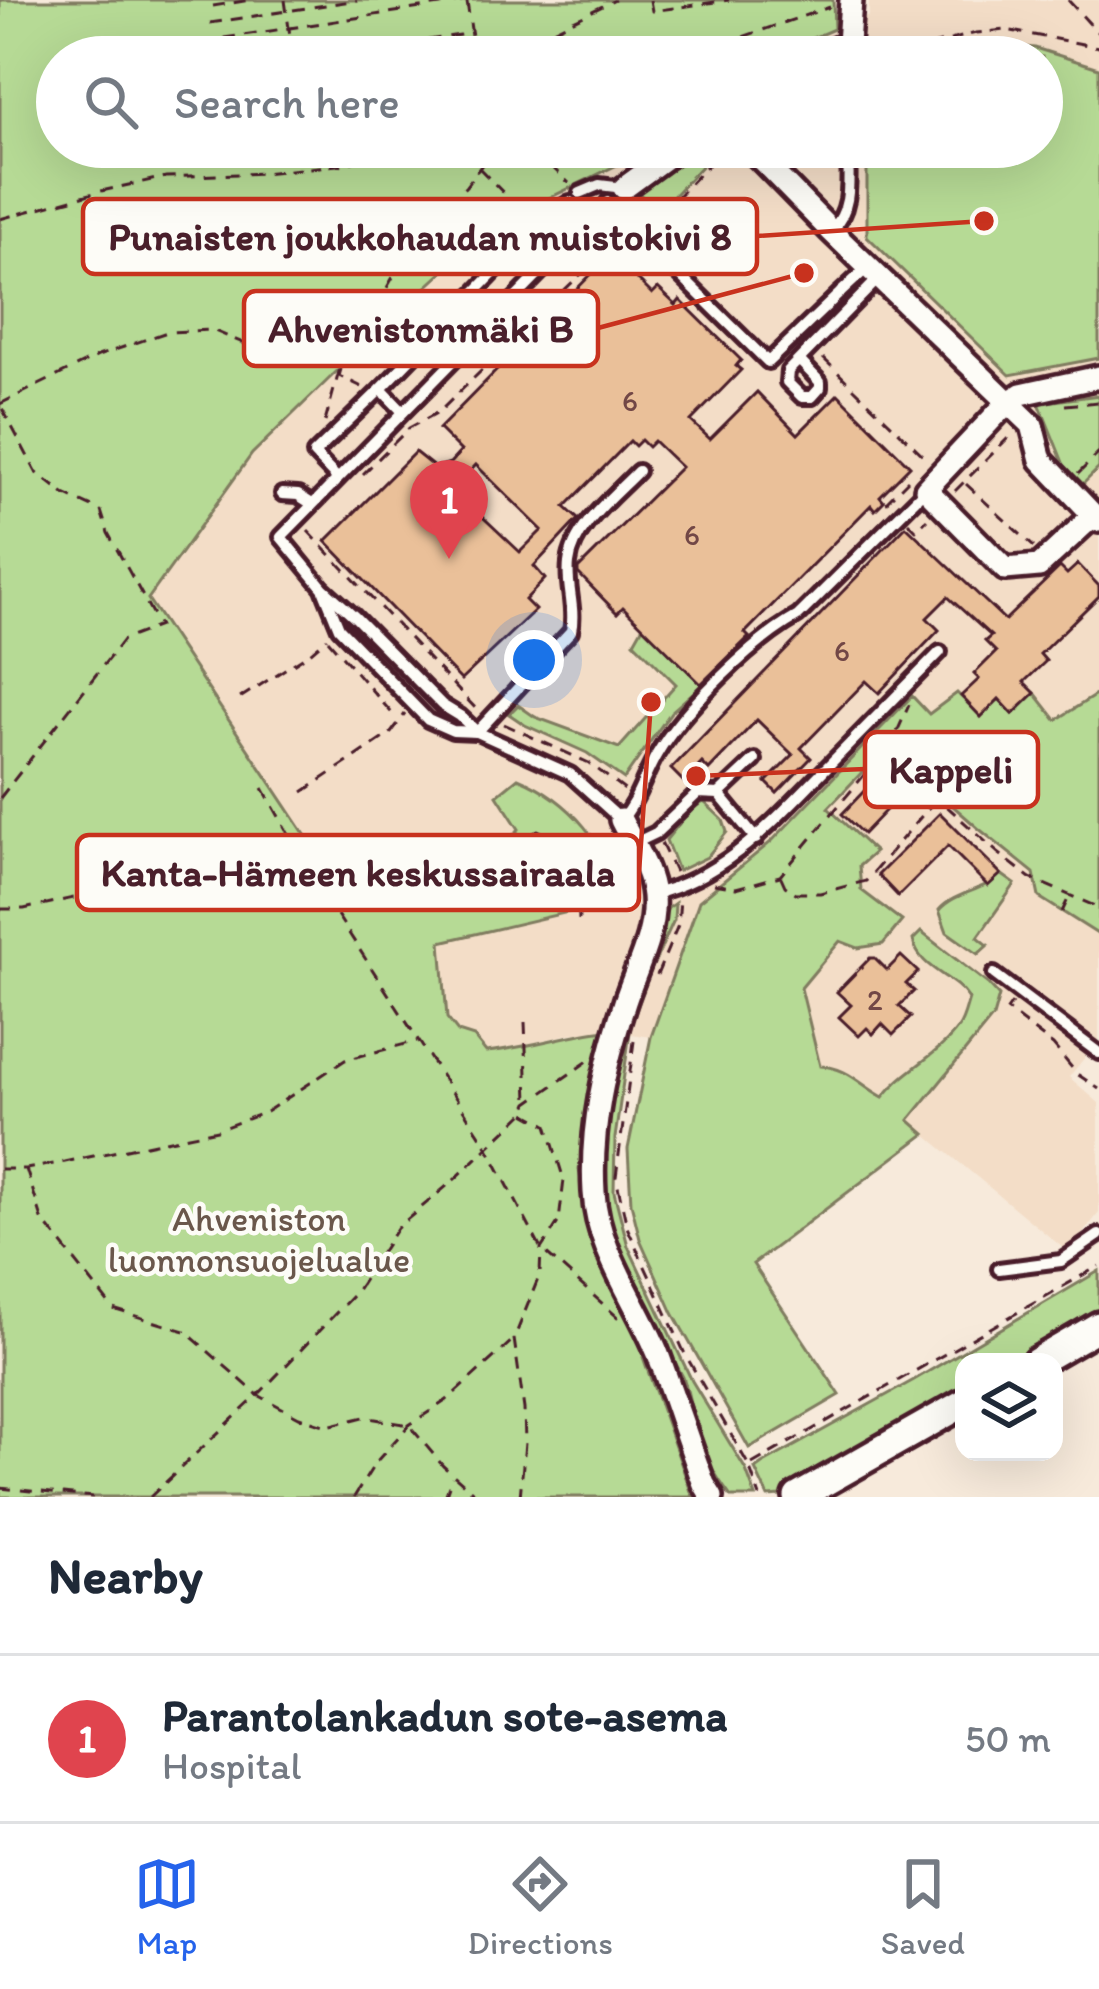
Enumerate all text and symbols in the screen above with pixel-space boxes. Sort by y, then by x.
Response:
search box [36,36,1063,168]
icon: search [78,69,144,135]
text: Search here [174,75,400,129]
callout: Punaisten joukkohaudan muistokivi 8 [83,199,757,274]
text: Punaisten joukkohaudan muistokivi 8 [108,213,732,260]
callout: Ahvenistonmäki B [244,291,598,366]
text: Ahvenistonmäki B [268,305,574,352]
house number: 6 [622,382,638,419]
pin: 1 [410,460,488,559]
house number: 6 [684,516,700,553]
your location [504,630,564,690]
house number: 6 [834,632,850,669]
callout: Kappeli [865,732,1038,807]
text: Kappeli [889,746,1013,793]
callout: Kanta-Hämeen keskussairaala [77,835,639,910]
text: Kanta-Hämeen keskussairaala [101,849,615,896]
house number: 2 [867,981,883,1018]
park label: Ahveniston luonnonsuojelualue [108,1197,410,1281]
map controls [955,1353,1063,1461]
button: layers [955,1353,1063,1461]
text: Nearby [48,1545,203,1606]
text: Parantolankadun sote-asema [162,1688,727,1742]
text: 1 [78,1715,96,1762]
text: 50 m [965,1715,1051,1762]
text: Hospital [162,1742,301,1789]
tab: Map [134,1851,200,1962]
tab: Directions [468,1851,613,1962]
tab: Saved [881,1851,965,1962]

